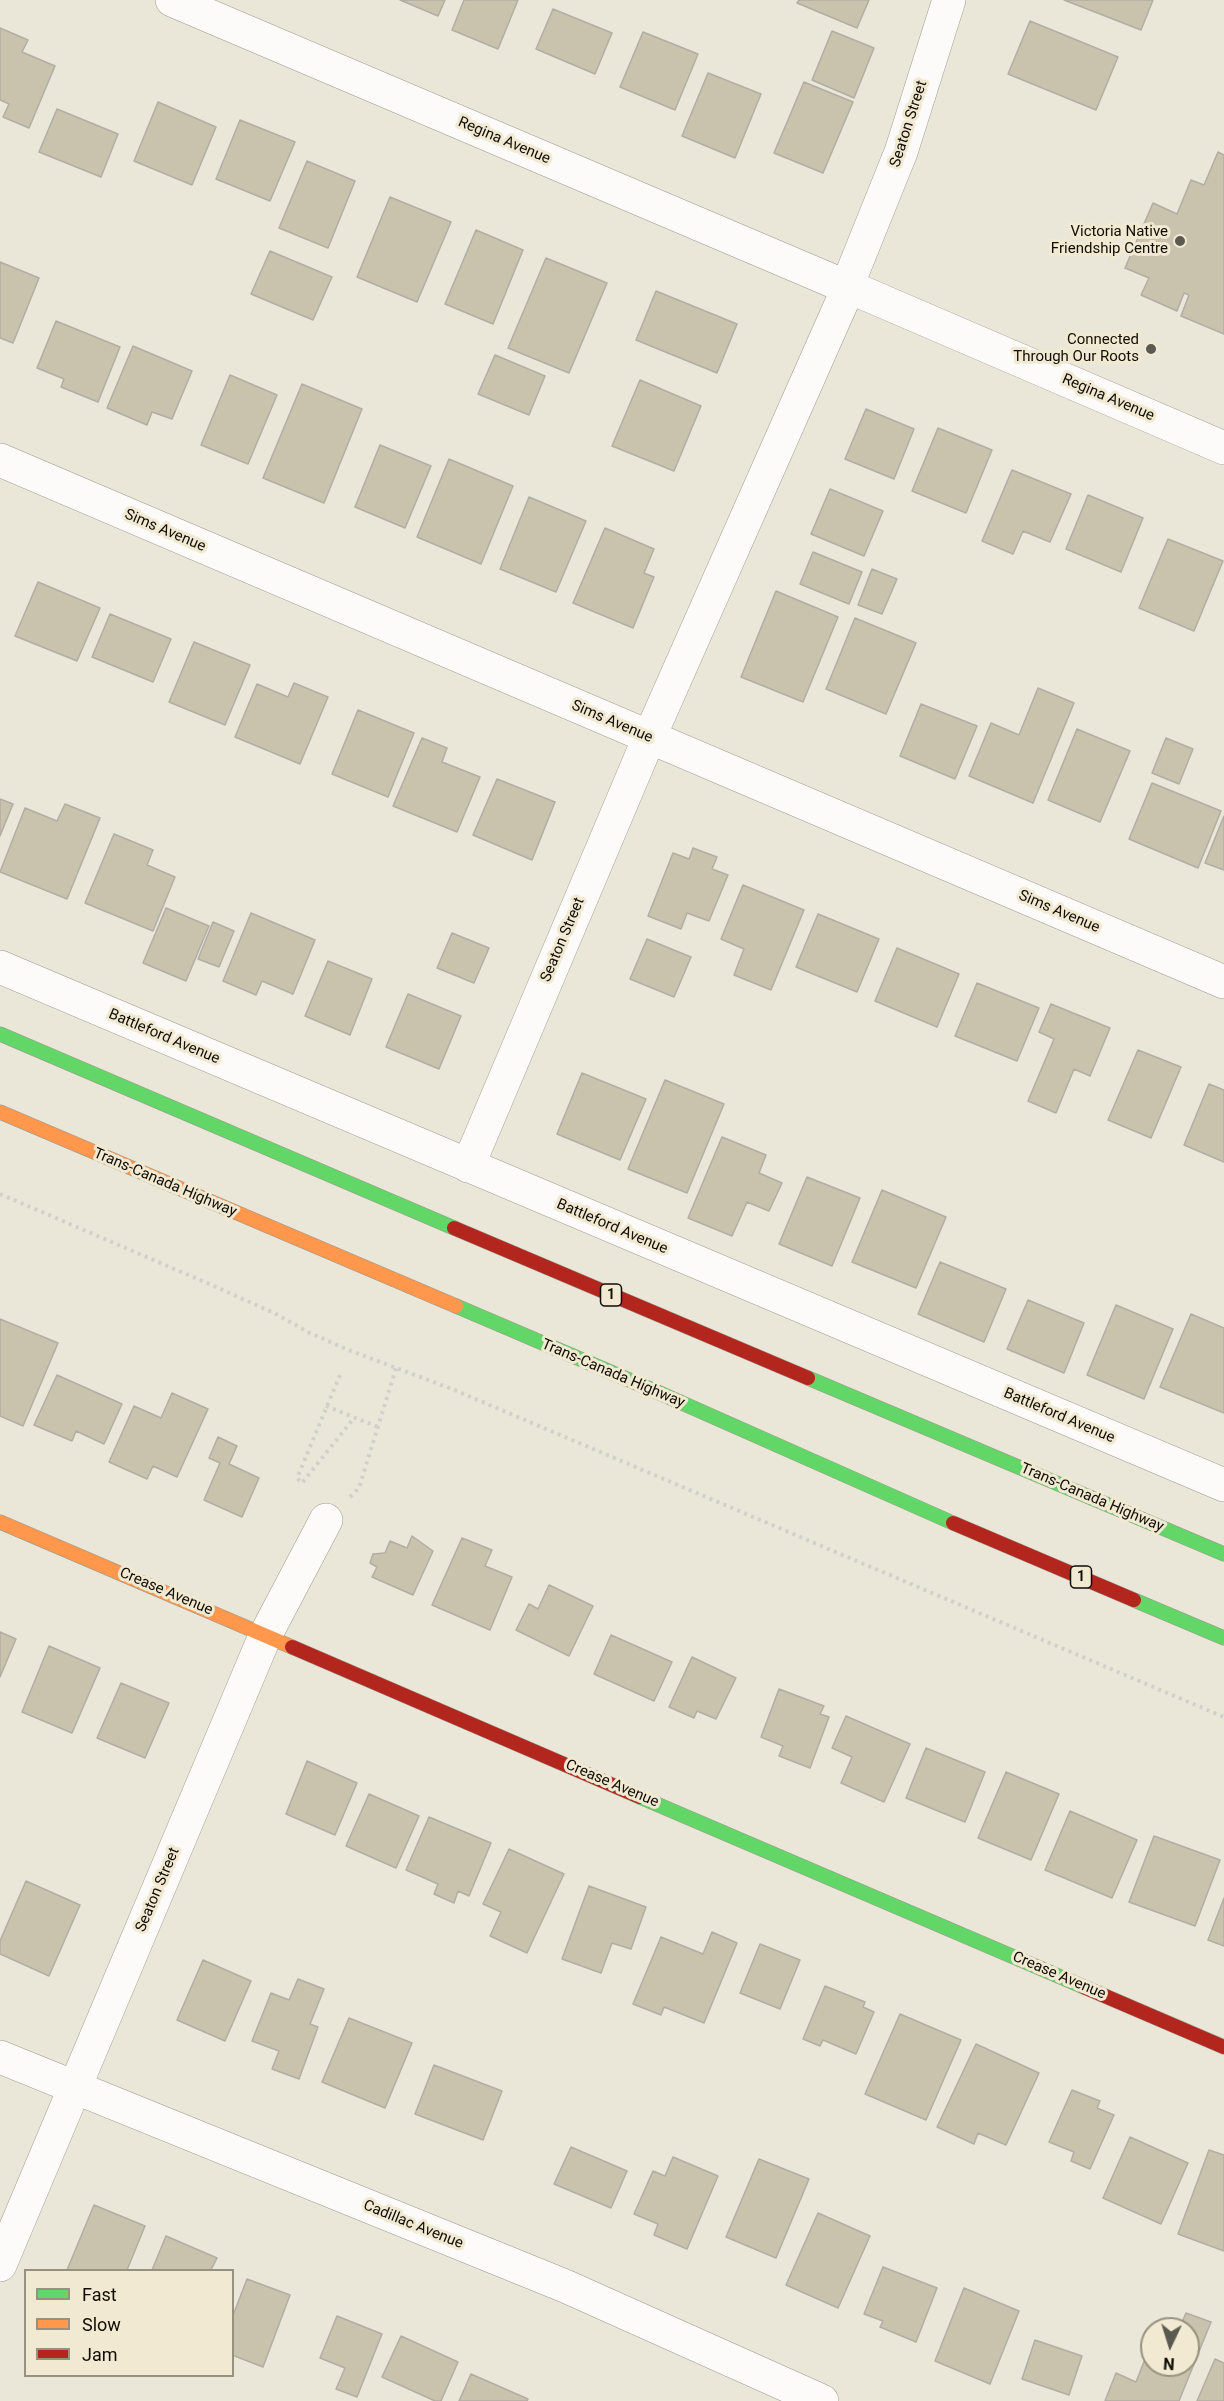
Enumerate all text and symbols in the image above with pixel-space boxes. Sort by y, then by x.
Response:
street label: Seaton Street [887,78,931,170]
street label: Regina Avenue [455,113,553,169]
place label: Victoria Native Friendship Centre [1051,223,1168,258]
marker: Victoria Native Friendship Centre [1173,234,1187,248]
place label: Connected Through Our Roots [1013,331,1139,366]
marker: Connected Through Our Roots [1144,342,1158,356]
street label: Regina Avenue [1059,370,1157,426]
street label: Sims Avenue [122,506,208,556]
street label: Sims Avenue [569,697,655,747]
street label: Sims Avenue [1016,887,1102,937]
street label: Seaton Street [537,895,589,985]
street label: Battleford Avenue [106,1005,222,1069]
street label: Trans-Canada Highway [91,1145,239,1221]
street label: Battleford Avenue [554,1195,670,1259]
road number: 1 [600,1284,622,1306]
street label: Trans-Canada Highway [539,1336,687,1412]
street label: Battleford Avenue [1001,1384,1117,1448]
street label: Trans-Canada Highway [1018,1460,1166,1536]
street label: Crease Avenue [117,1564,215,1620]
road number: 1 [1070,1566,1092,1588]
street label: Crease Avenue [563,1756,661,1812]
street label: Seaton Street [132,1845,184,1935]
street label: Crease Avenue [1010,1948,1108,2004]
street label: Cadillac Avenue [360,2197,466,2253]
legend [24,2269,234,2377]
text: Fast [82,2284,117,2305]
text: Slow [82,2314,121,2335]
north arrow [1140,2317,1200,2377]
text: Jam [82,2344,118,2365]
text: N [1163,2354,1175,2373]

